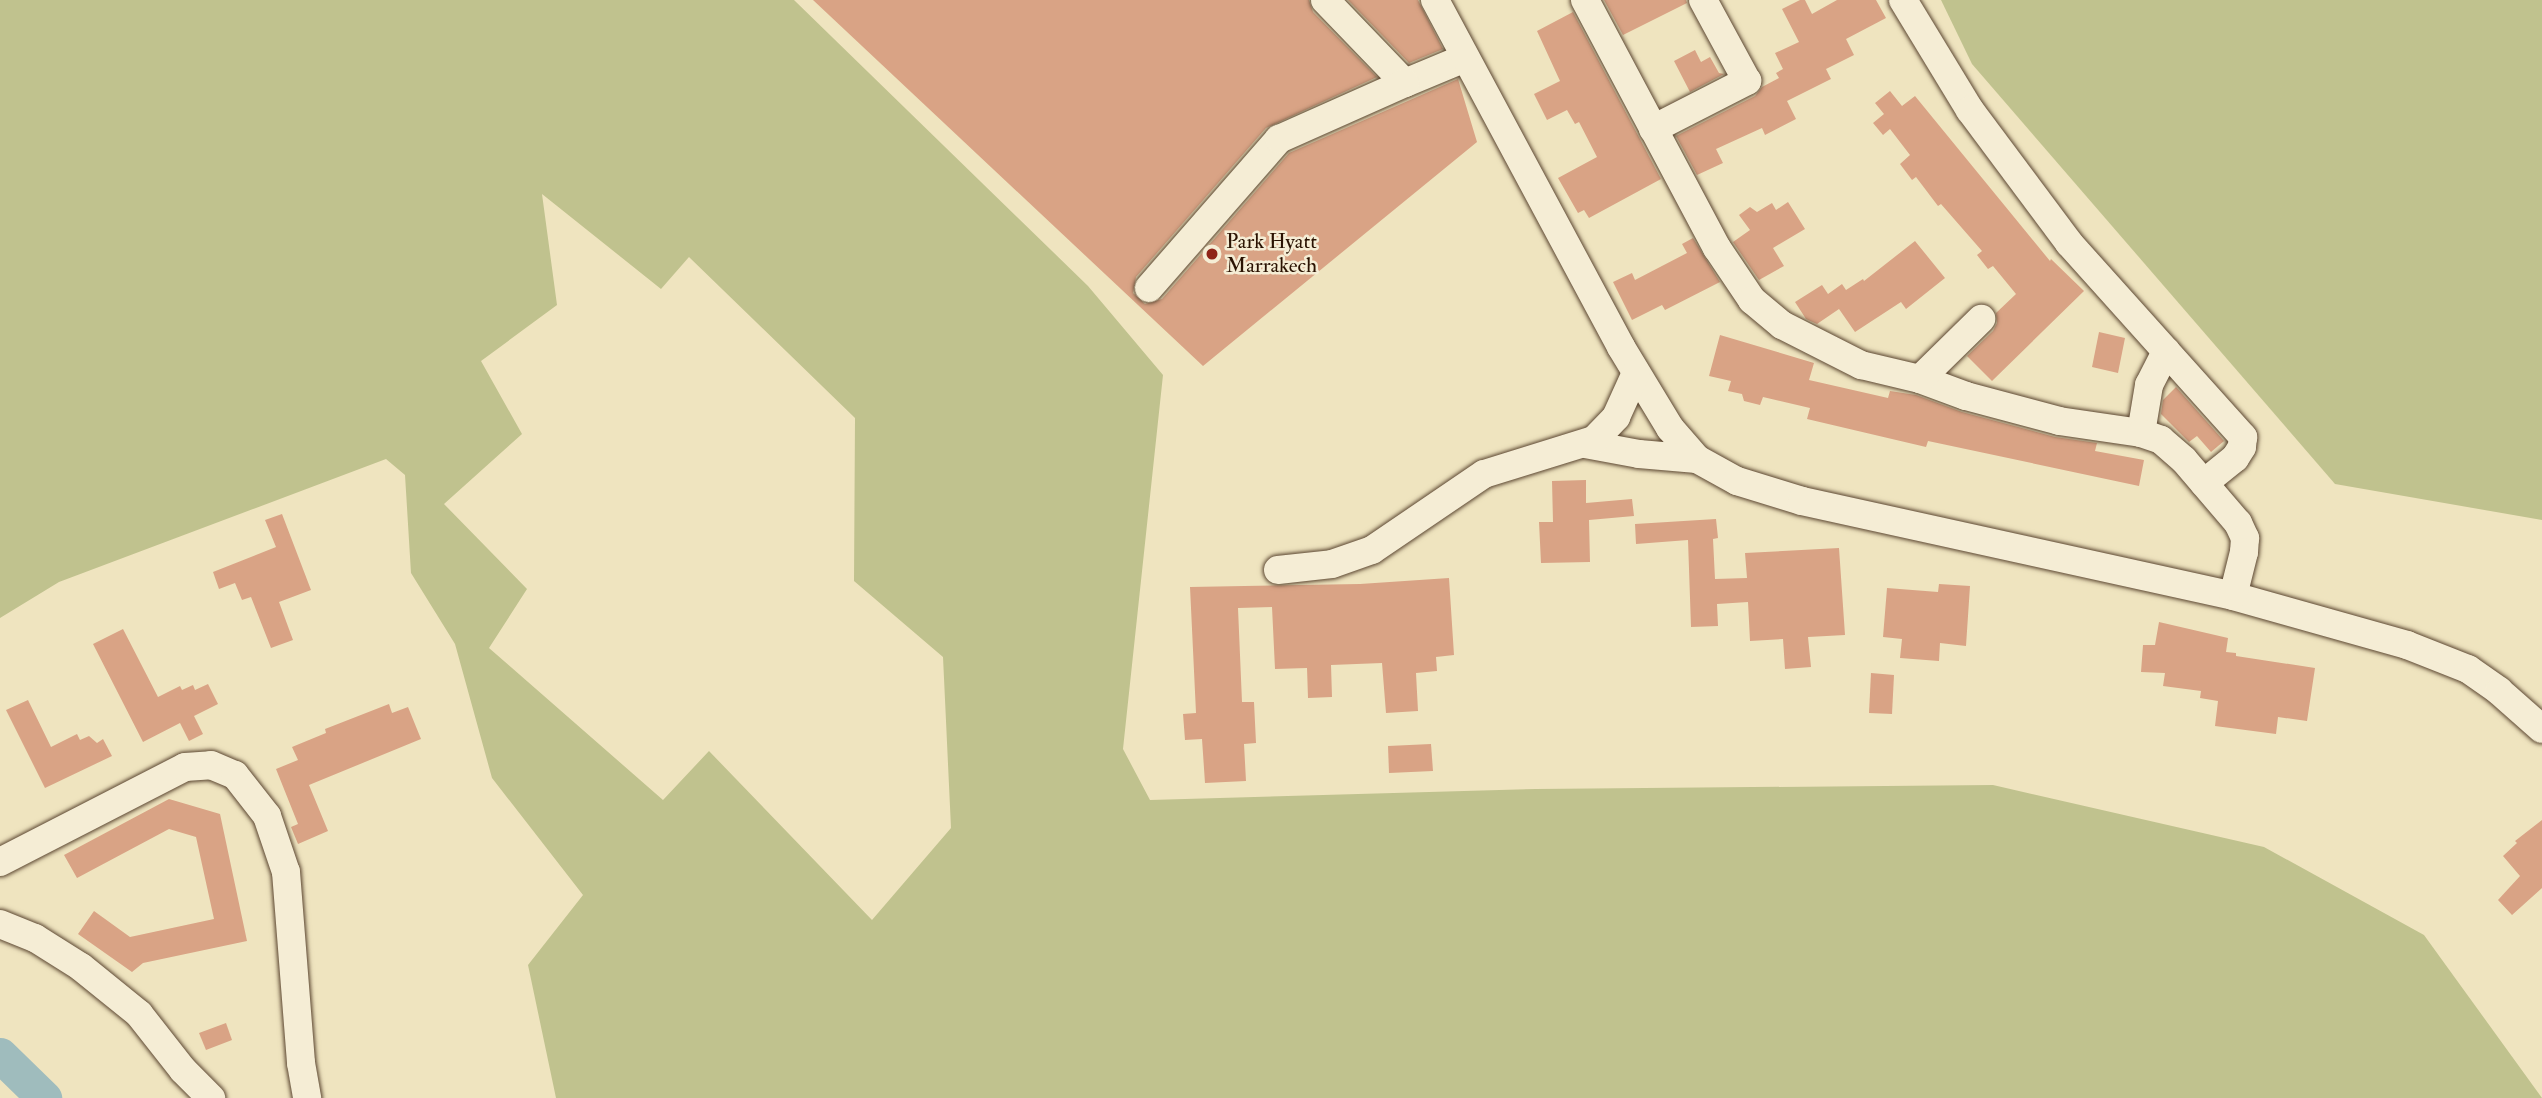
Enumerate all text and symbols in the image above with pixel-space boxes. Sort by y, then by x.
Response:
place label: Park Hyatt Marrakech [1226,229,1317,279]
marker: Park Hyatt Marrakech [1204,246,1220,262]

